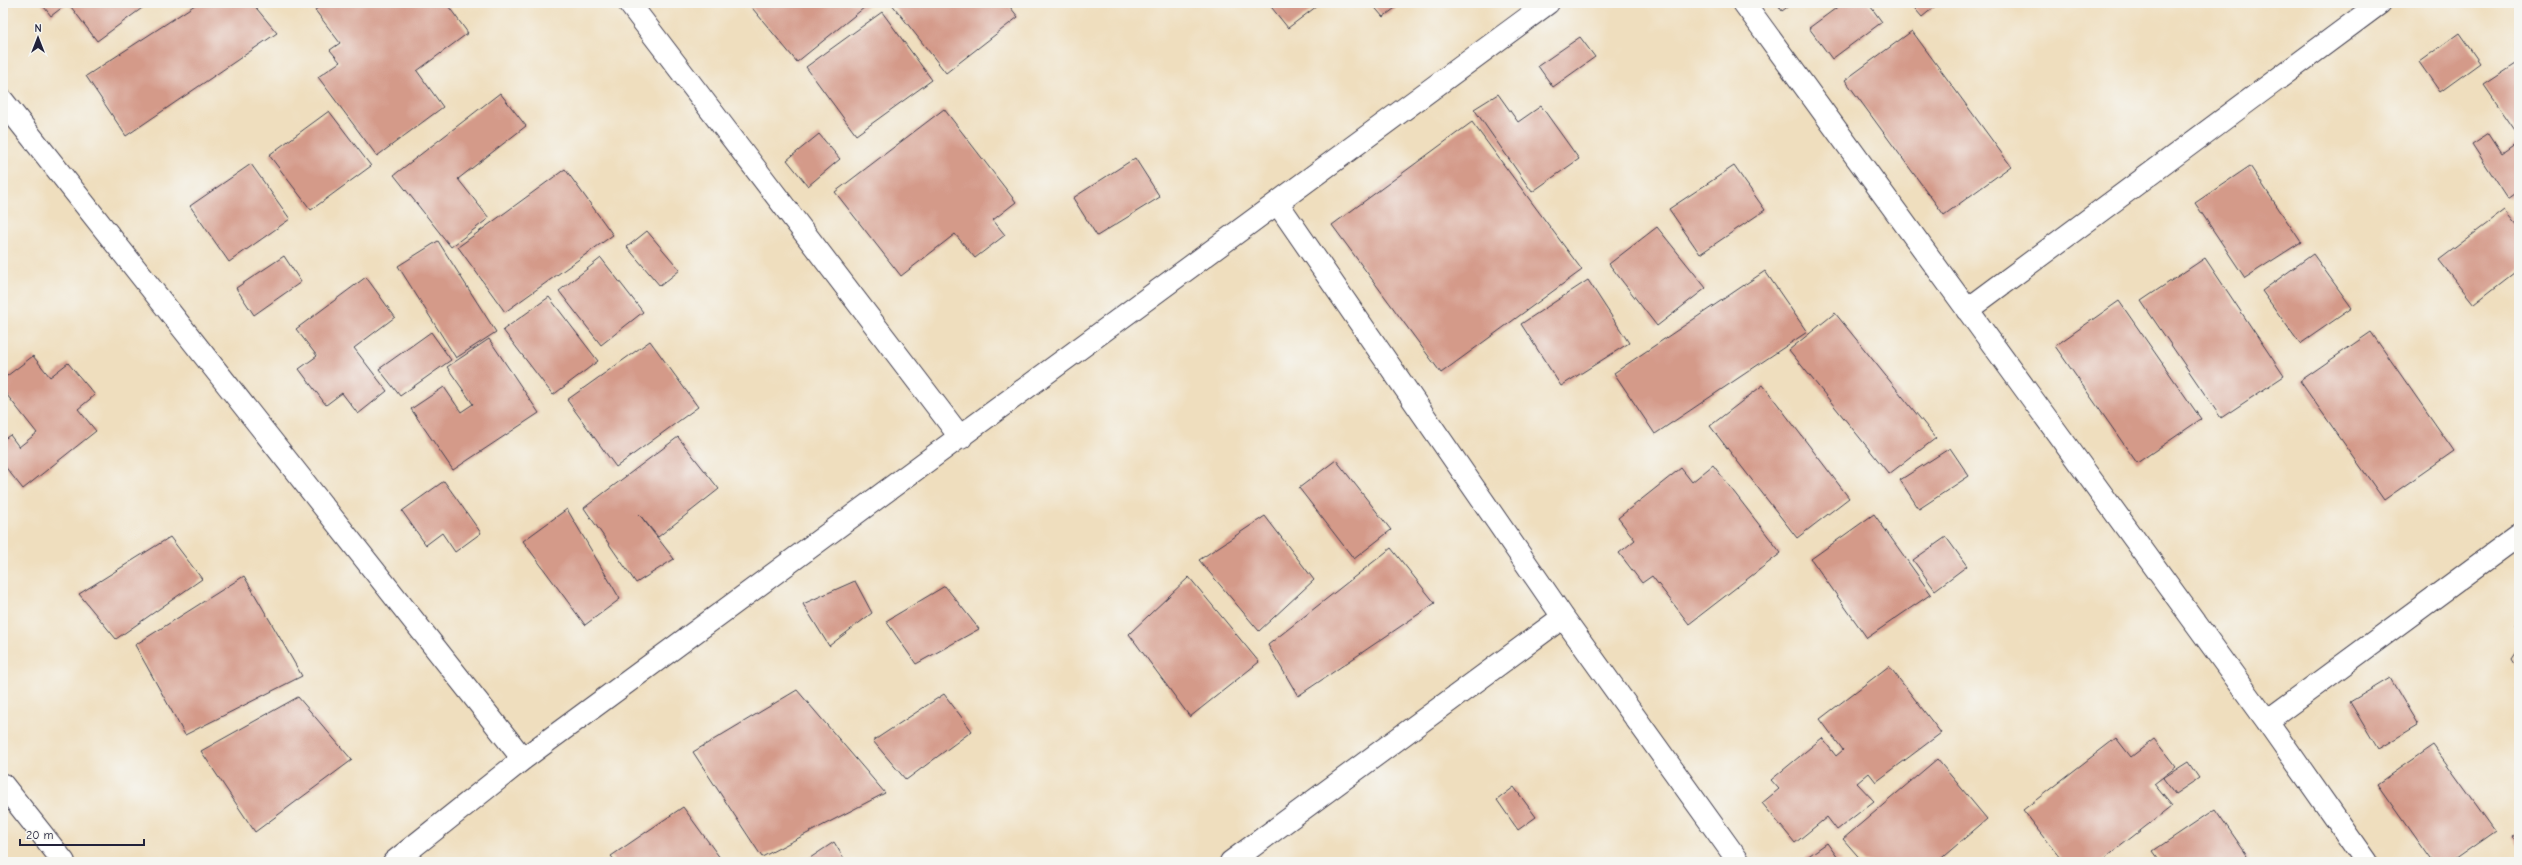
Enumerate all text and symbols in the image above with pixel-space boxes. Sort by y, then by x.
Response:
north arrow [18,18,58,58]
text: N [34,22,42,35]
scale bar [20,821,144,847]
text: 20 m [26,828,54,842]

